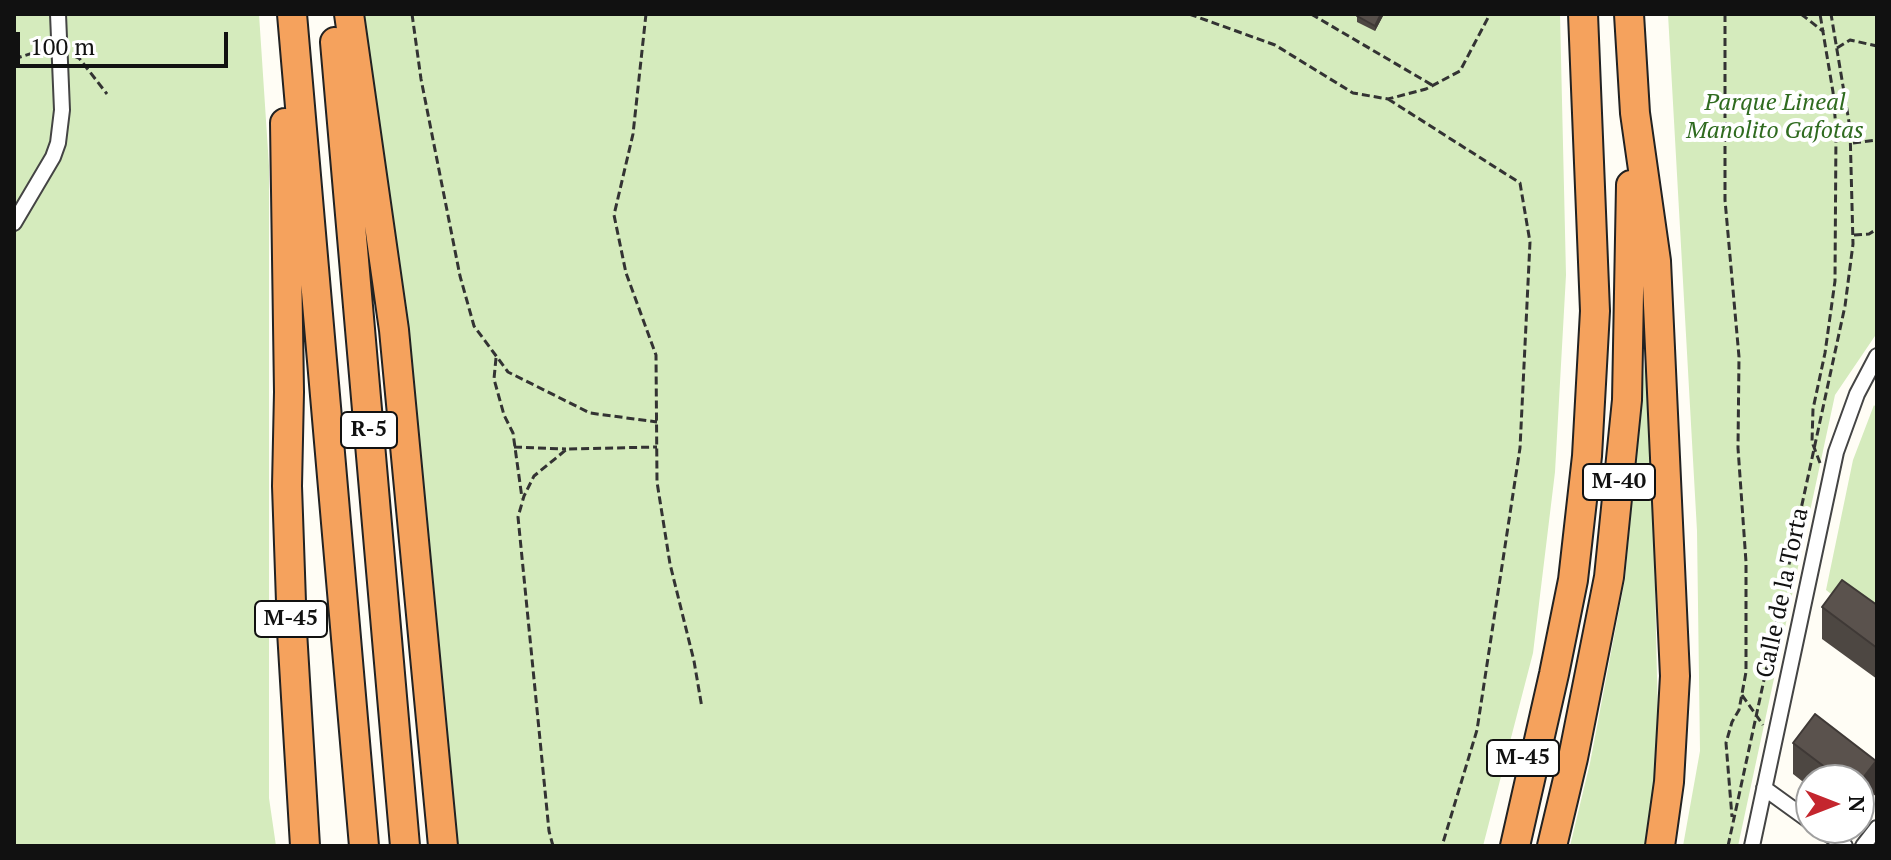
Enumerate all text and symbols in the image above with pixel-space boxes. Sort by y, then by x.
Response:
scale bar [20,16,232,66]
text: 100 m [30,30,95,62]
park label: Parque Lineal Manolito Gafotas [1686,89,1864,145]
road number: R-5 [341,412,397,448]
road number: M-40 [1583,464,1655,500]
street label: Calle de la Torta [1751,505,1815,681]
road number: M-45 [255,601,327,637]
road number: M-45 [1487,740,1559,776]
north arrow [1795,764,1875,844]
text: N [1843,796,1872,812]

